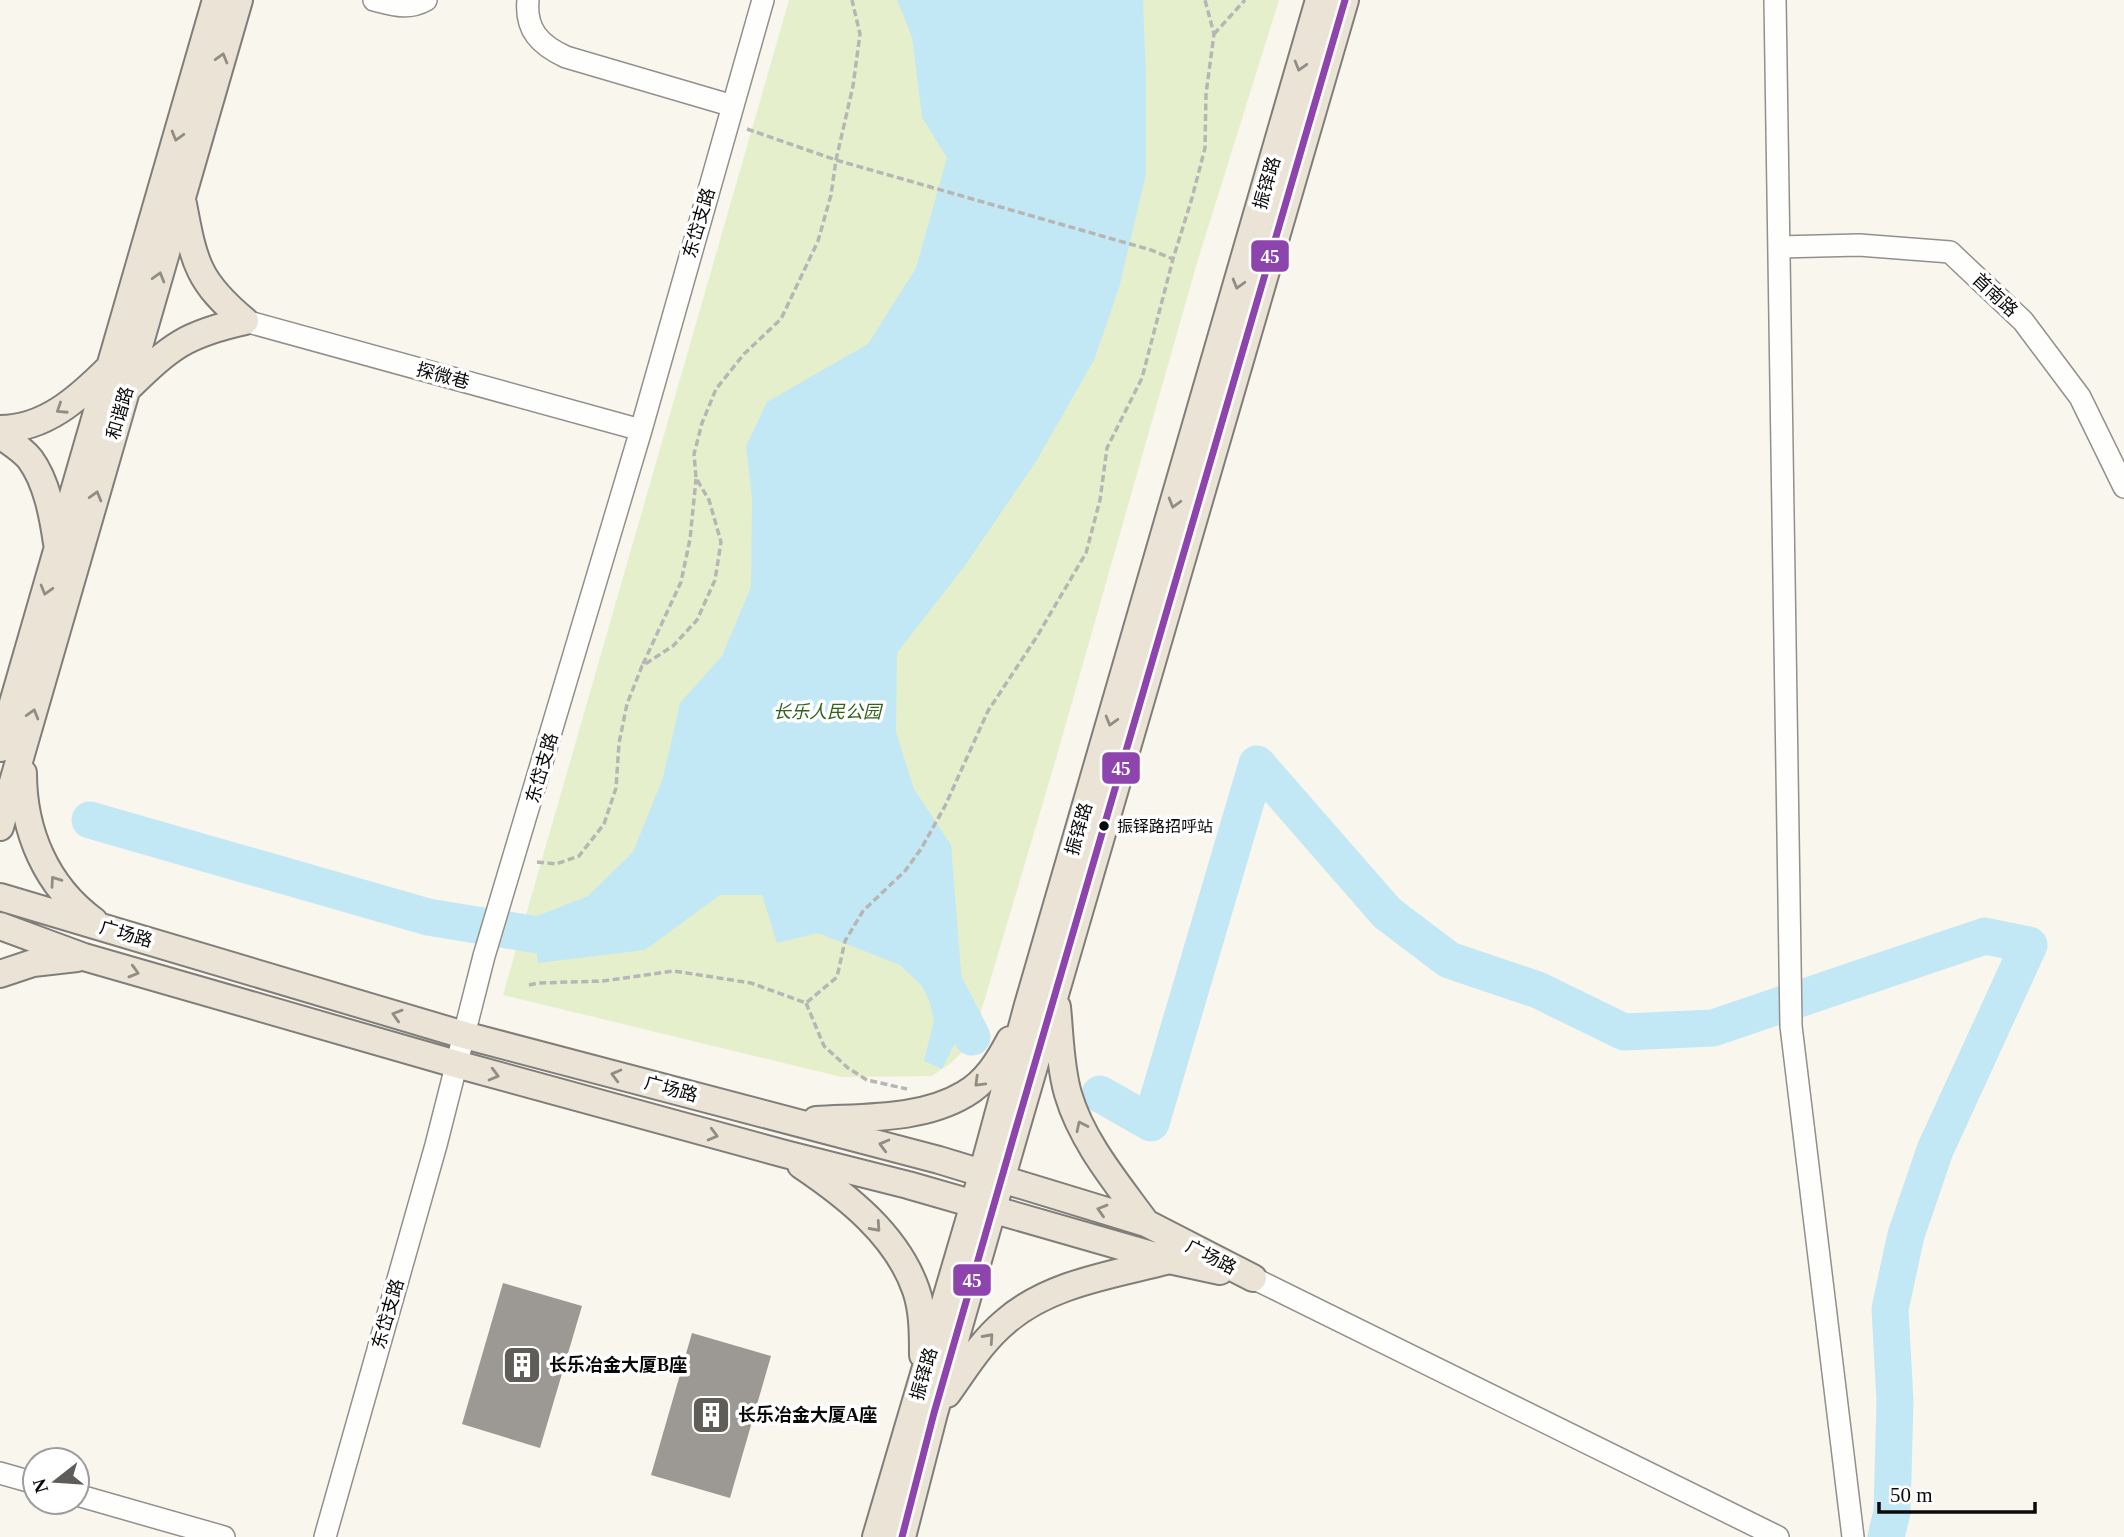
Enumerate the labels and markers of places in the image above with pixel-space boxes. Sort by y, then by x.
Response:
place label: 振铎路招呼站 [1117,818,1213,835]
marker: 振铎路招呼站 [1097,819,1111,833]
building icon: 长乐冶金大厦B座 [501,1344,543,1386]
place label: 长乐冶金大厦B座 [549,1355,687,1375]
building icon: 长乐冶金大厦A座 [690,1394,732,1436]
place label: 长乐冶金大厦A座 [738,1405,877,1425]

